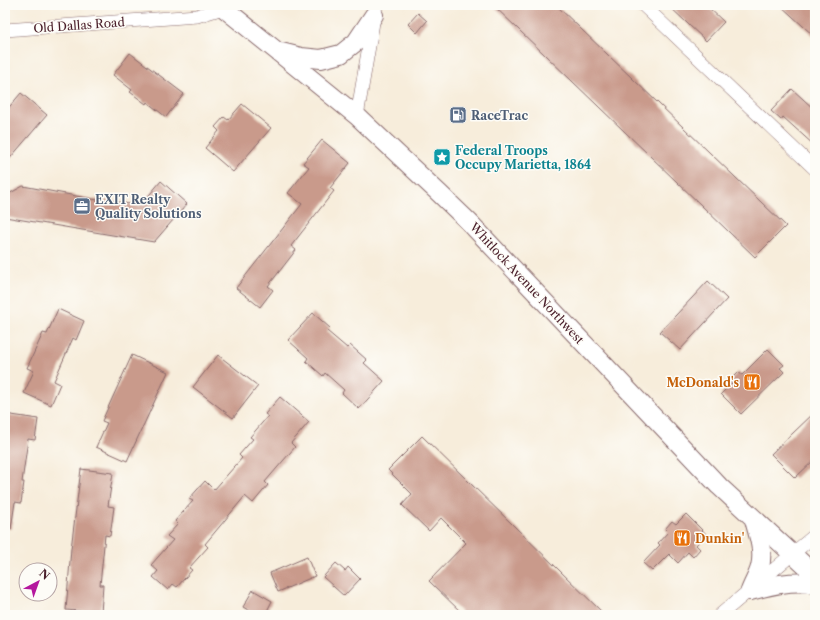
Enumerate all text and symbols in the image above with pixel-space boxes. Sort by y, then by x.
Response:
street label: Old Dallas Road [33,14,126,36]
fuel station icon: RaceTrac [448,105,468,125]
place label: RaceTrac [471,108,528,123]
place label: Federal Troops Occupy Marietta, 1864 [455,143,591,172]
place icon: Federal Troops Occupy Marietta, 1864 [432,147,452,167]
place label: EXIT Realty Quality Solutions [95,192,202,221]
office icon: EXIT Realty Quality Solutions [72,196,92,216]
street label: Whitlock Avenue Northwest [466,218,588,347]
restaurant icon: McDonald's [742,372,762,392]
place label: McDonald's [666,375,739,390]
restaurant icon: Dunkin' [672,528,692,548]
place label: Dunkin' [695,531,745,546]
north arrow [18,562,58,602]
text: N [36,566,53,583]

